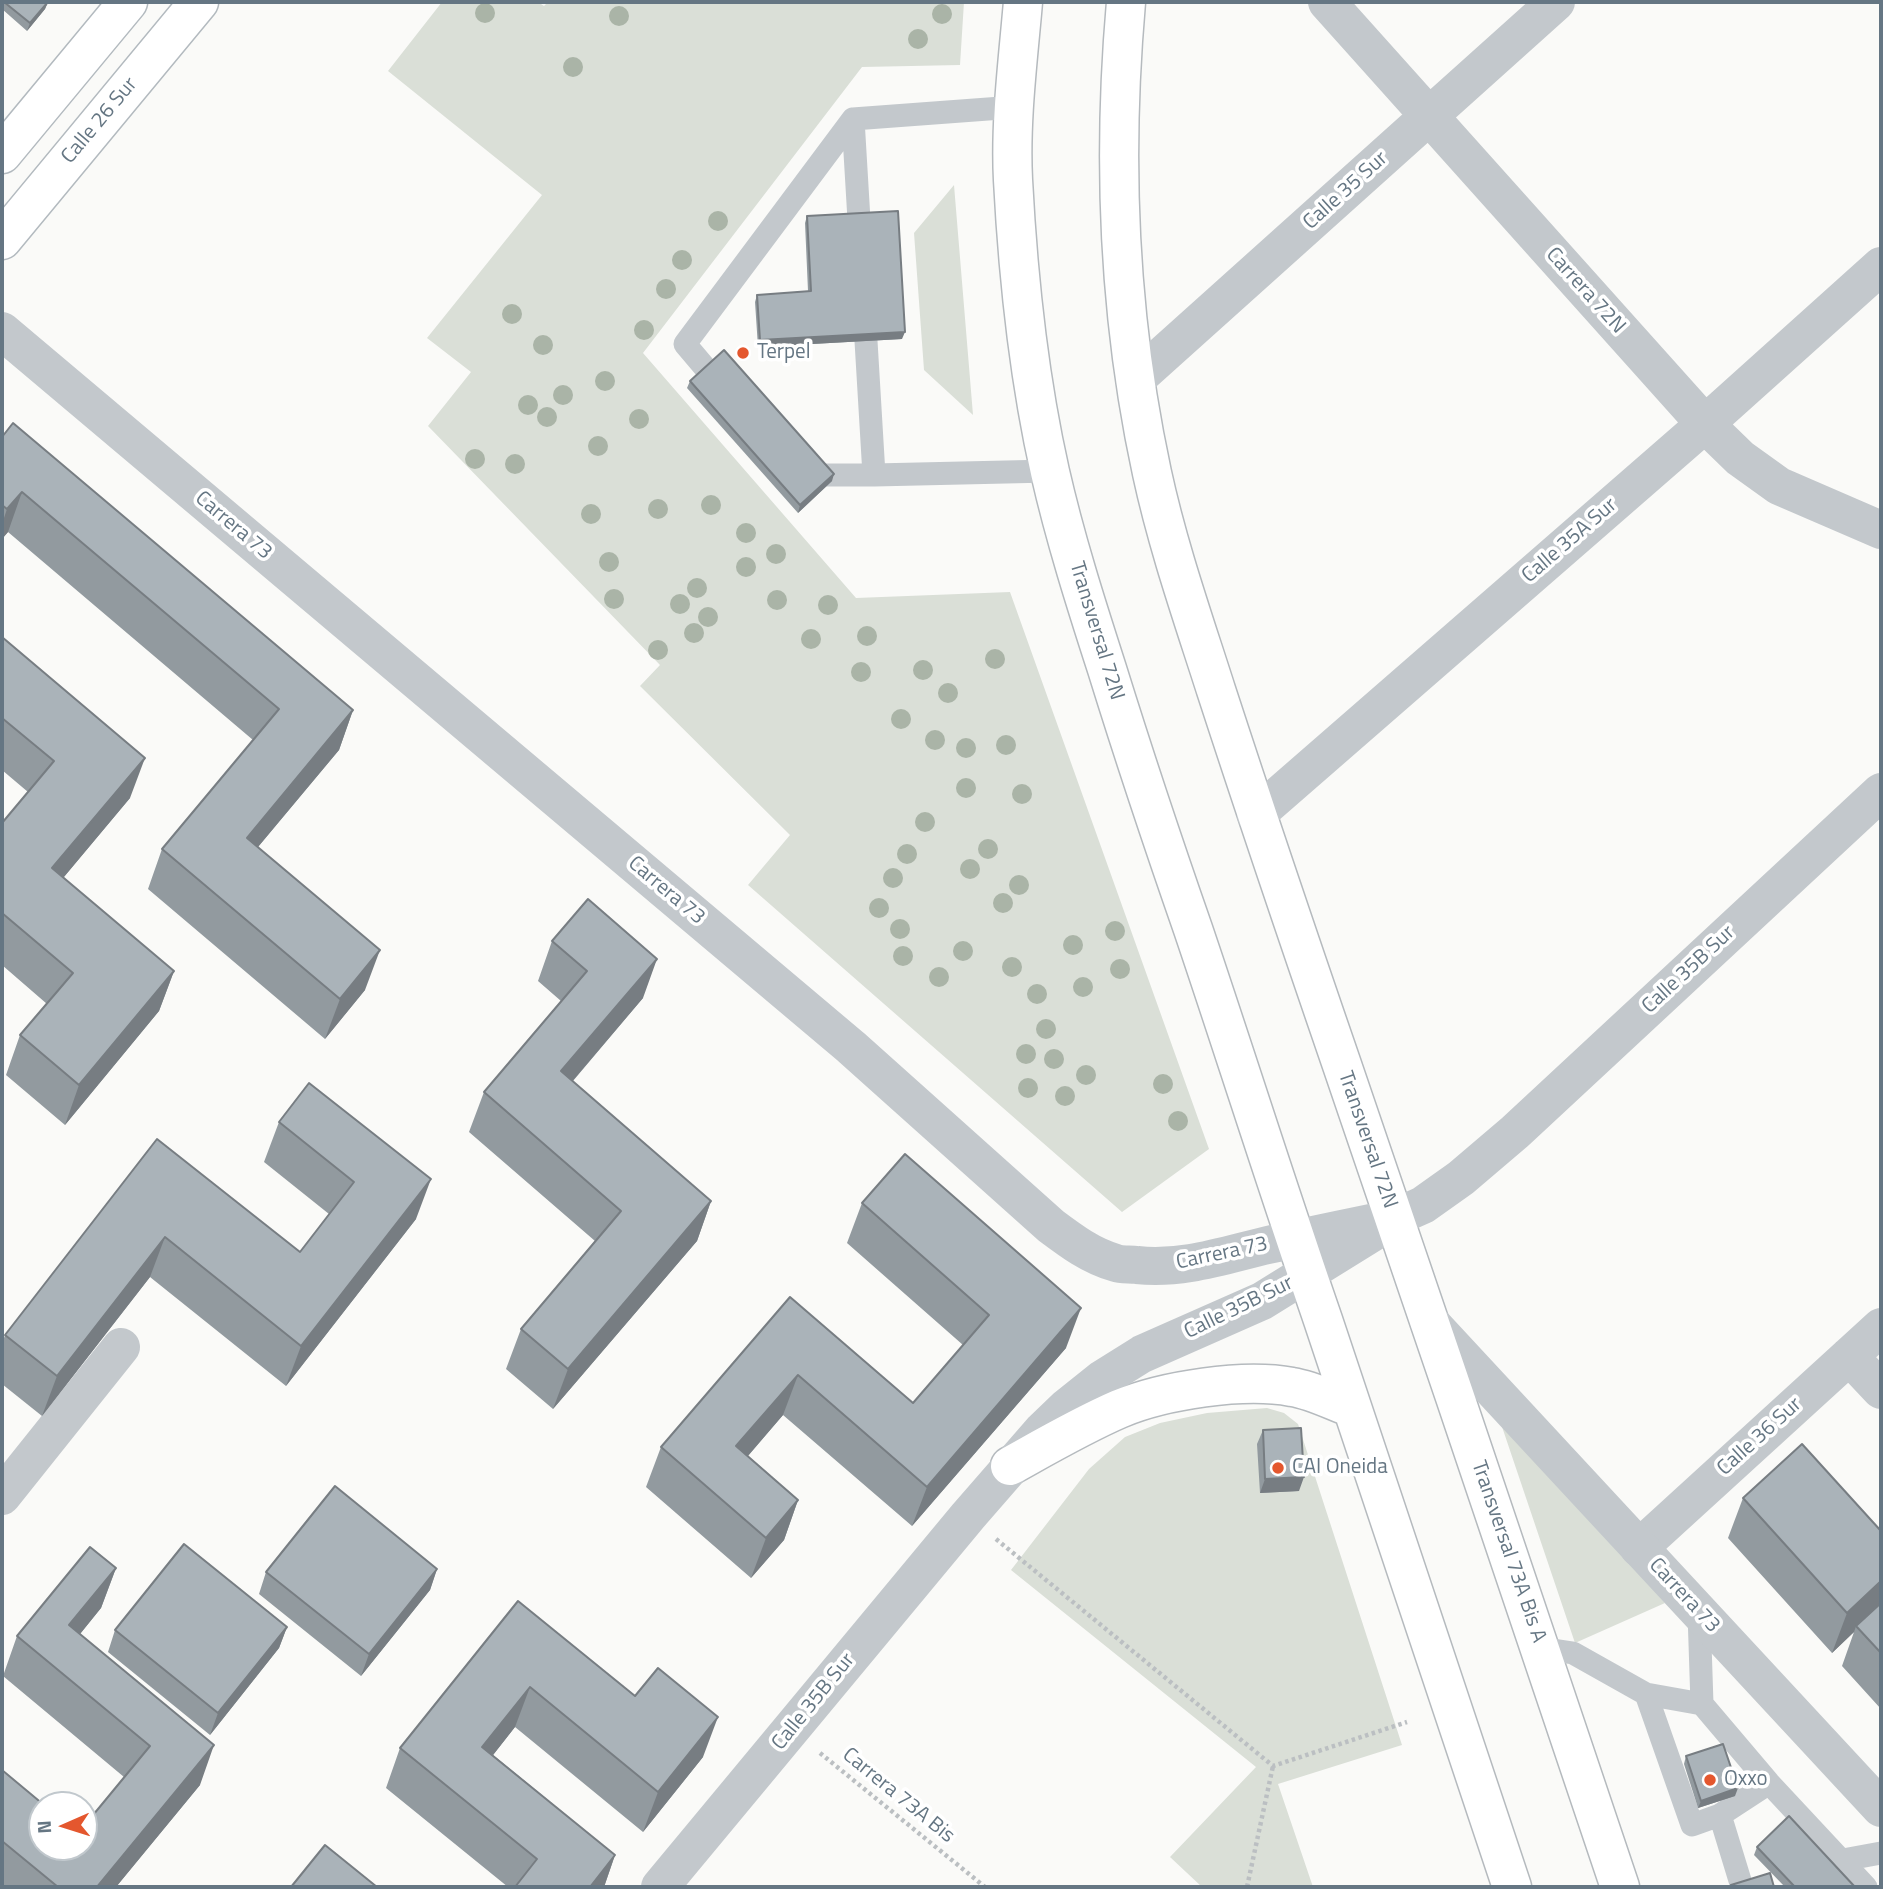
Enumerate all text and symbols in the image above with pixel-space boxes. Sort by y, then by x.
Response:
street label: Calle 26 Sur [57,73,143,169]
street label: Calle 35 Sur [1299,147,1393,235]
street label: Carrera 72N [1540,243,1630,339]
place label: Terpel [757,340,811,366]
marker: Terpel [735,345,751,361]
street label: Carrera 73 [189,487,277,565]
street label: Calle 35A Sur [1517,493,1623,589]
street label: Transversal 72N [1063,559,1129,703]
street label: Carrera 73 [622,852,710,930]
street label: Calle 35B Sur [1637,921,1741,1019]
street label: Transversal 72N [1332,1068,1402,1212]
street label: Carrera 73 [1174,1232,1270,1276]
street label: Calle 35B Sur [1181,1271,1297,1345]
street label: Calle 36 Sur [1713,1393,1807,1481]
place label: CAI Oneida [1292,1455,1388,1481]
street label: Transversal 73A Bis A [1465,1458,1551,1646]
marker: CAI Oneida [1270,1460,1286,1476]
street label: Carrera 73 [1643,1553,1725,1639]
street label: Calle 35B Sur [767,1648,861,1756]
street label: Carrera 73A Bis [837,1743,959,1849]
place label: Oxxo [1724,1767,1768,1793]
marker: Oxxo [1702,1772,1718,1788]
north arrow [28,1791,98,1861]
text: N [29,1820,58,1834]

